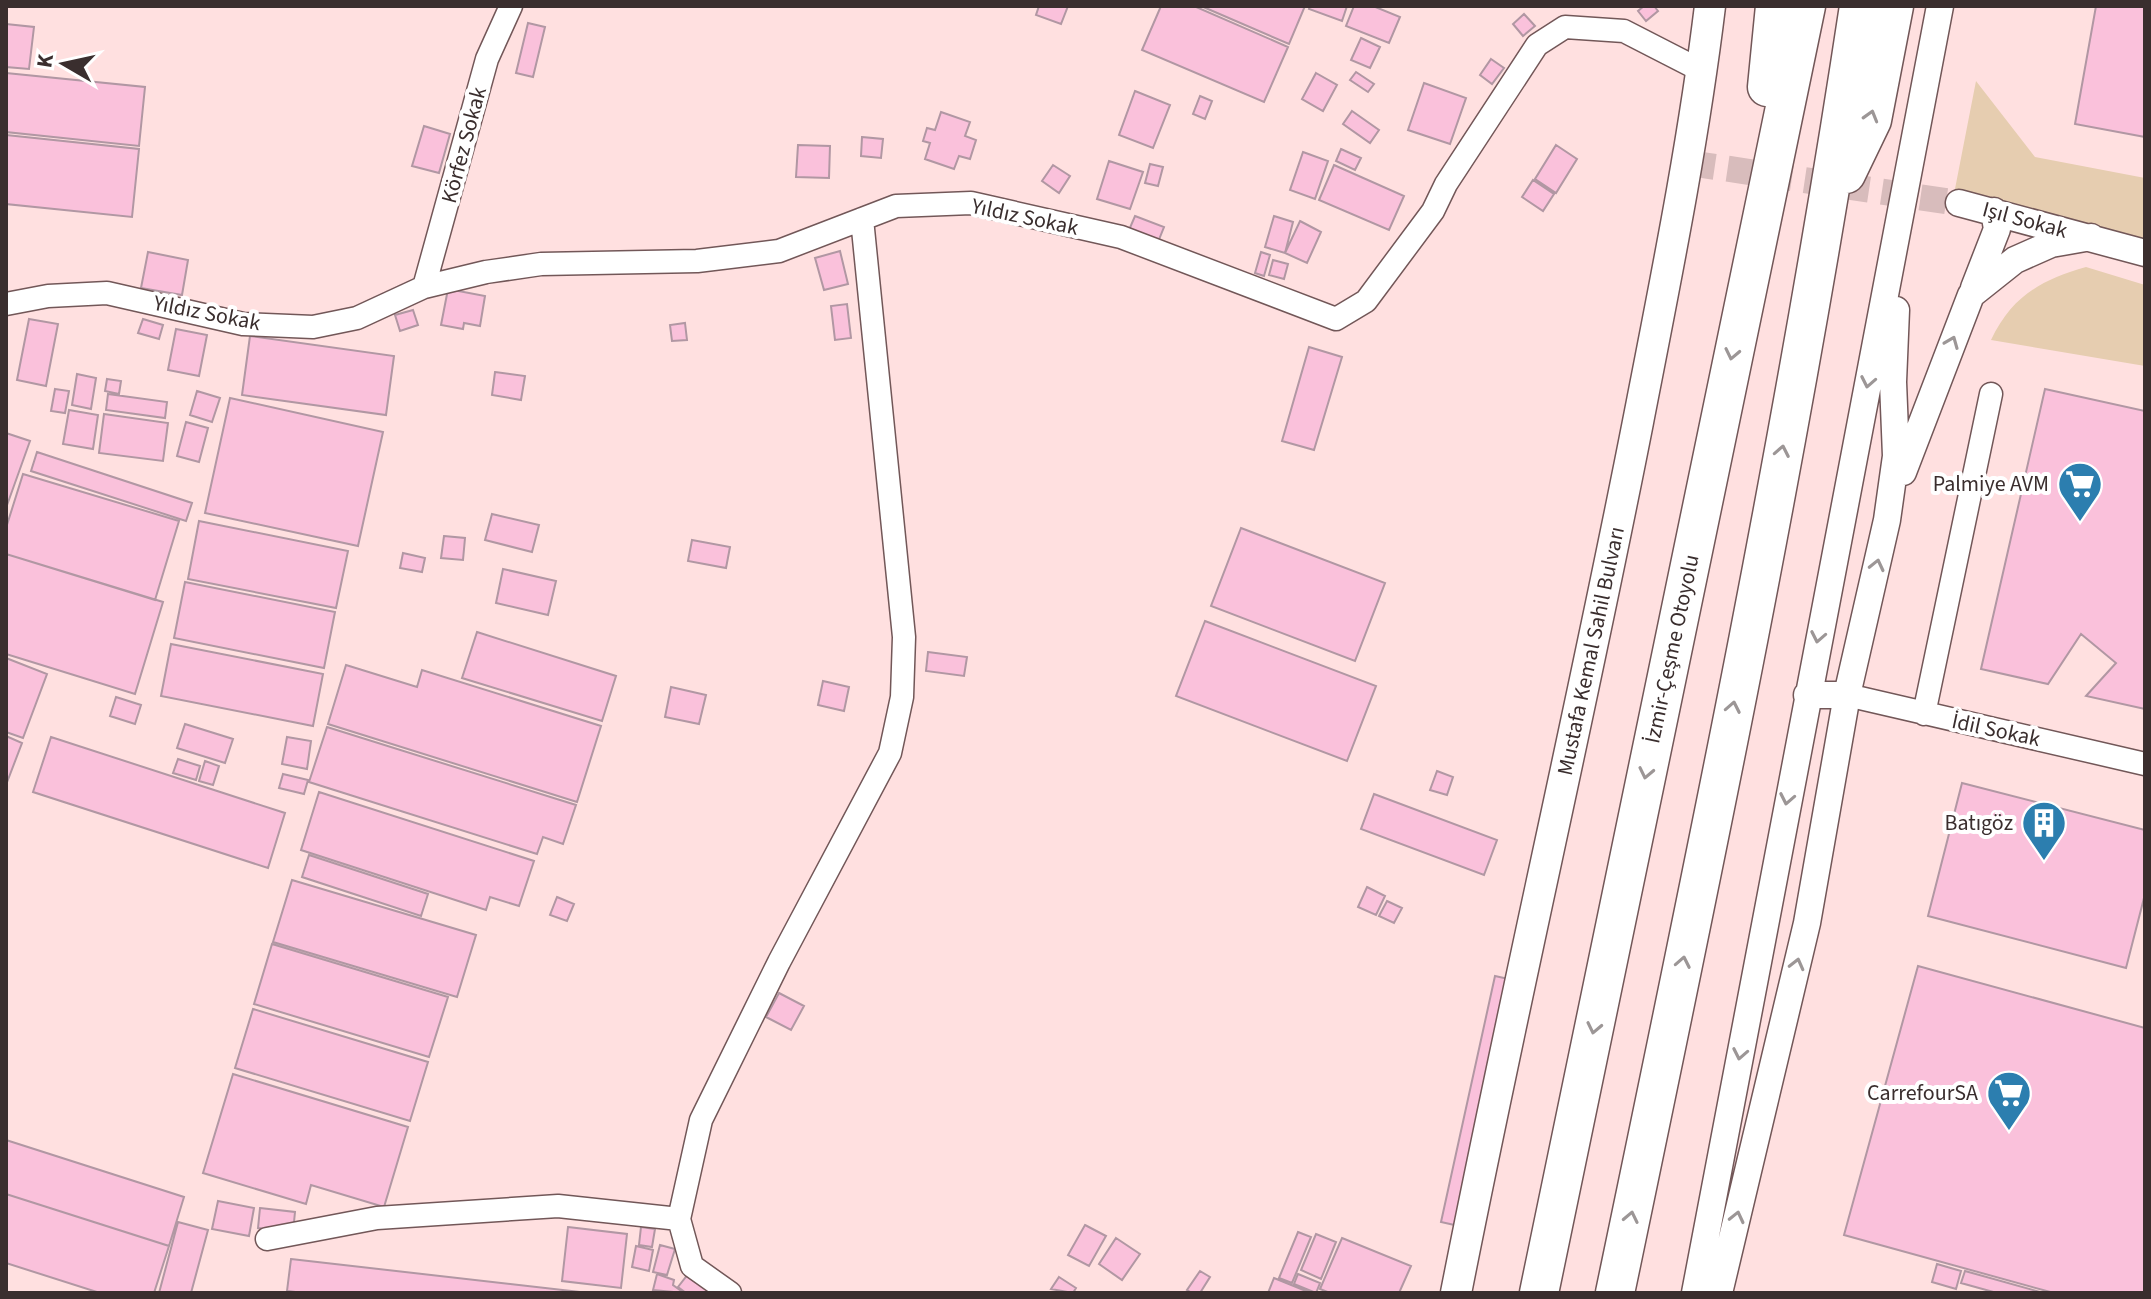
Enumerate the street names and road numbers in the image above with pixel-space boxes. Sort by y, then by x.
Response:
street label: Körfez Sokak [433,83,495,207]
street label: Yıldız Sokak [968,190,1081,244]
street label: Işıl Sokak [1979,193,2071,247]
street label: Yıldız Sokak [150,287,263,339]
street label: Mustafa Kemal Sahil Bulvarı [1549,524,1633,778]
street label: İzmir-Çeşme Otoyolu [1636,552,1708,746]
street label: İdil Sokak [1949,705,2043,755]

